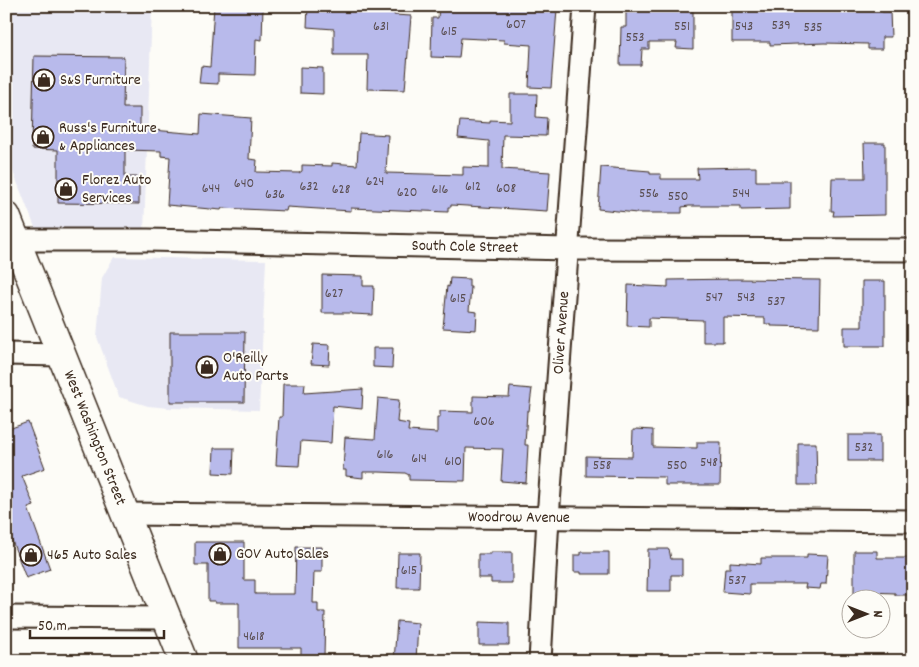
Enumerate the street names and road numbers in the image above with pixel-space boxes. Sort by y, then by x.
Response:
street label: South Cole Street [411,234,518,259]
street label: Oliver Avenue [547,290,576,375]
street label: West Washington Street [57,367,132,509]
street label: Woodrow Avenue [468,506,570,529]

